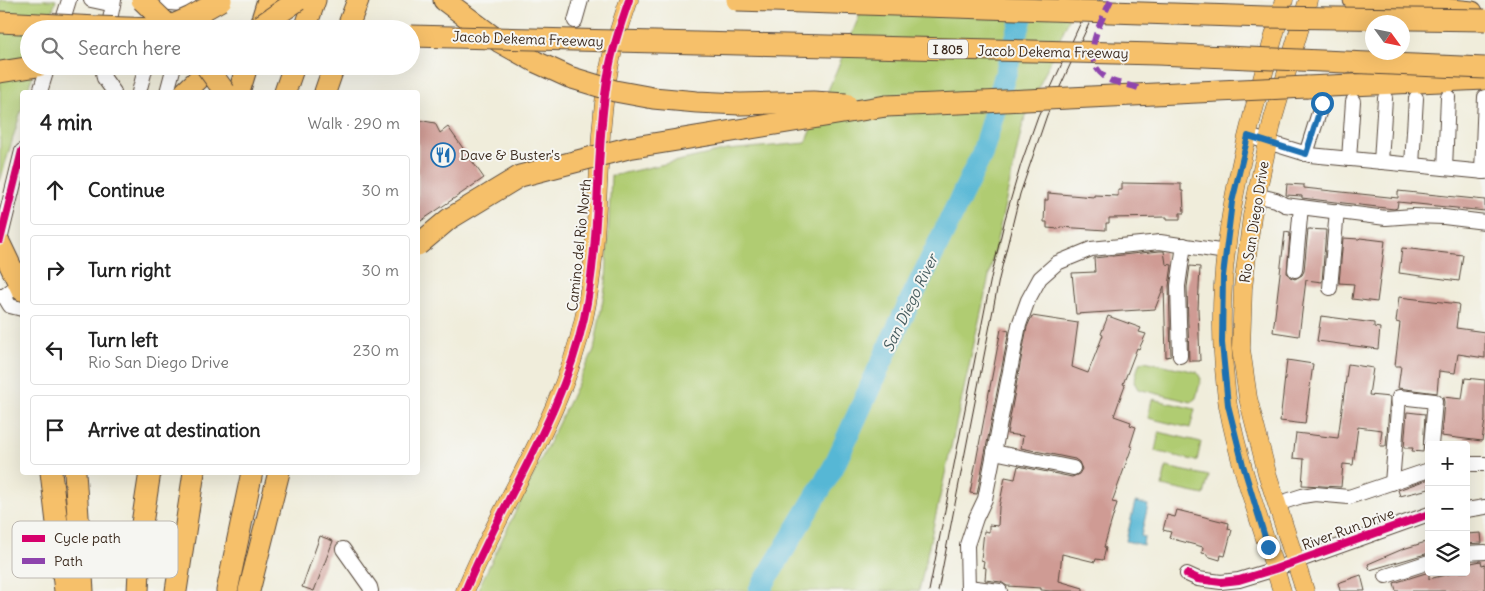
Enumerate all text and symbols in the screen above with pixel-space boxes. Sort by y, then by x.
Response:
north arrow [1365,15,1410,60]
search box [20,20,420,75]
street label: Jacob Dekema Freeway [452,27,604,51]
icon: search [38,34,66,62]
text: Search here [78,36,181,60]
road number: I 805 [928,40,968,59]
street label: Jacob Dekema Freeway [977,42,1129,62]
route start [1311,92,1334,115]
text: 4 min [40,109,92,136]
text: Walk · 290 m [308,113,400,133]
restaurant icon: Dave & Buster's [430,142,456,168]
place label: Dave & Buster's [460,146,560,164]
street label: Rio San Diego Drive [1235,160,1273,284]
icon: ahead [41,176,69,204]
text: Continue [88,178,165,202]
street label: Camino del Rio North [563,178,595,312]
text: 30 m [362,180,399,200]
water label: San Diego River [878,250,943,355]
icon: right [41,256,69,284]
text: Turn right [88,258,171,282]
text: 30 m [362,260,399,280]
text: Turn left [88,328,158,352]
icon: left [41,336,69,364]
text: 230 m [353,340,399,360]
text: Rio San Diego Drive [88,352,229,372]
icon: arrive [41,416,69,444]
text: Arrive at destination [88,418,261,442]
map controls [1425,441,1470,576]
button: + [1425,441,1470,486]
button: − [1425,486,1470,531]
street label: River Run Drive [1299,504,1397,554]
legend [12,521,178,578]
text: Cycle path [54,529,121,547]
button: layers [1425,531,1470,576]
route end [1257,536,1280,559]
text: Path [54,552,83,570]

